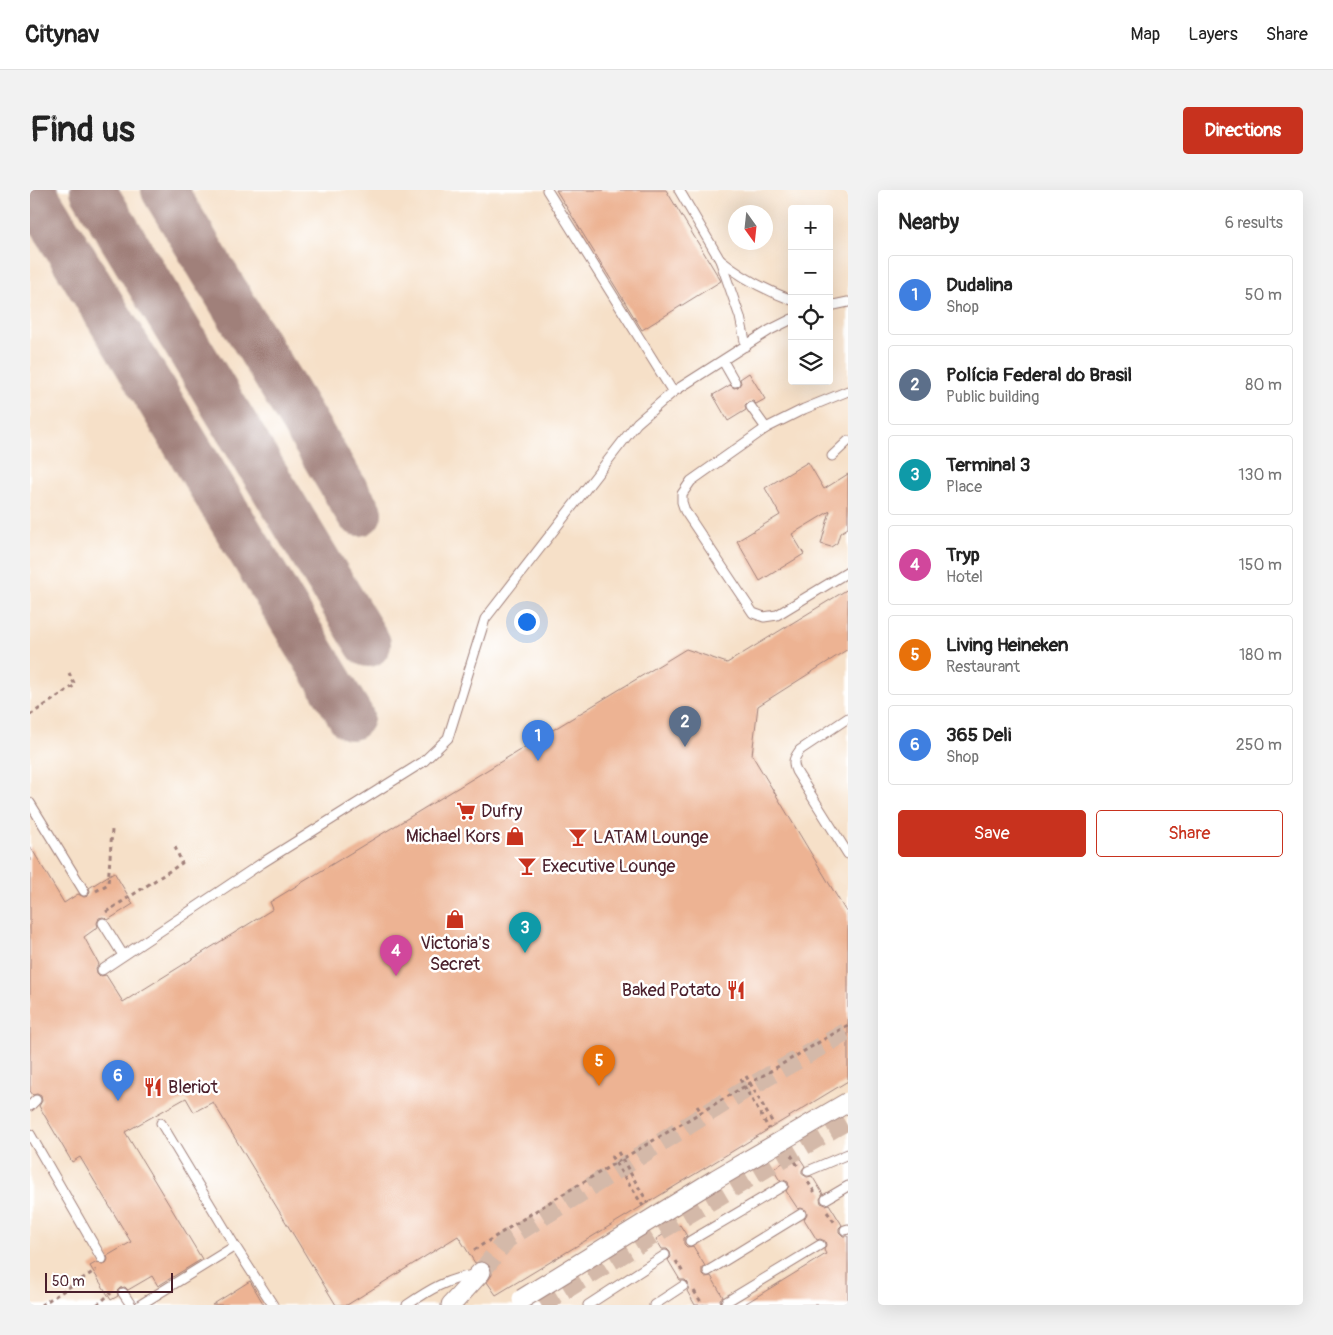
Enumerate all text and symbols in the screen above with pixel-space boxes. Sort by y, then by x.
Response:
text: Citynav [25,20,100,49]
text: Map [1131,23,1160,46]
text: Layers [1188,23,1238,46]
text: Share [1266,23,1308,46]
button: Directions [1183,107,1303,154]
text: Find us [30,108,135,152]
north arrow [728,205,773,250]
map controls [788,205,833,385]
button: + [788,205,833,250]
text: Nearby [898,209,959,236]
text: 6 results [1225,213,1283,233]
button: − [788,250,833,295]
text: Dudalina [946,273,1013,297]
text: 1 [912,285,918,305]
text: 50 m [1245,285,1282,305]
button: locate [788,295,833,340]
text: Shop [946,297,979,317]
button: layers [788,340,833,385]
text: Polícia Federal do Brasil [946,363,1132,387]
text: 2 [911,375,919,395]
text: 80 m [1245,375,1282,395]
text: Public building [946,387,1039,407]
text: Terminal 3 [946,453,1030,477]
text: 3 [911,465,919,485]
text: 130 m [1238,465,1282,485]
text: Place [946,477,982,497]
text: Tryp [946,543,980,567]
text: 4 [910,555,920,575]
text: 150 m [1238,555,1282,575]
text: Hotel [946,567,983,587]
your location [514,609,540,635]
text: Living Heineken [946,633,1068,657]
text: 5 [911,645,919,665]
text: 180 m [1239,645,1282,665]
text: Restaurant [946,657,1020,677]
pin: 2 [669,706,701,747]
pin: 1 [522,720,554,761]
text: 365 Deli [946,723,1011,747]
text: 6 [910,735,920,755]
text: 250 m [1236,735,1282,755]
text: Shop [946,747,979,767]
supermarket icon: Dufry [455,800,477,822]
place label: Dufry [481,800,523,823]
button: Save [898,810,1086,857]
button: Share [1096,810,1283,857]
place label: Michael Kors [406,825,500,848]
shop icon: Michael Kors [504,825,526,847]
bar icon: LATAM Lounge [567,826,589,848]
place label: LATAM Lounge [593,826,709,849]
bar icon: Executive Lounge [516,855,538,877]
place label: Executive Lounge [542,855,676,878]
shop icon: Victoria's Secret [444,908,466,930]
pin: 3 [509,912,541,953]
place label: Victoria's Secret [420,932,490,976]
pin: 4 [380,935,412,976]
place label: Baked Potato [622,979,721,1002]
restaurant icon: Baked Potato [725,979,747,1001]
pin: 5 [583,1045,615,1086]
pin: 6 [102,1060,134,1101]
restaurant icon: Bleriot [142,1076,164,1098]
place label: Bleriot [168,1076,219,1099]
scale bar [45,1270,172,1293]
text: 50 m [52,1273,85,1290]

